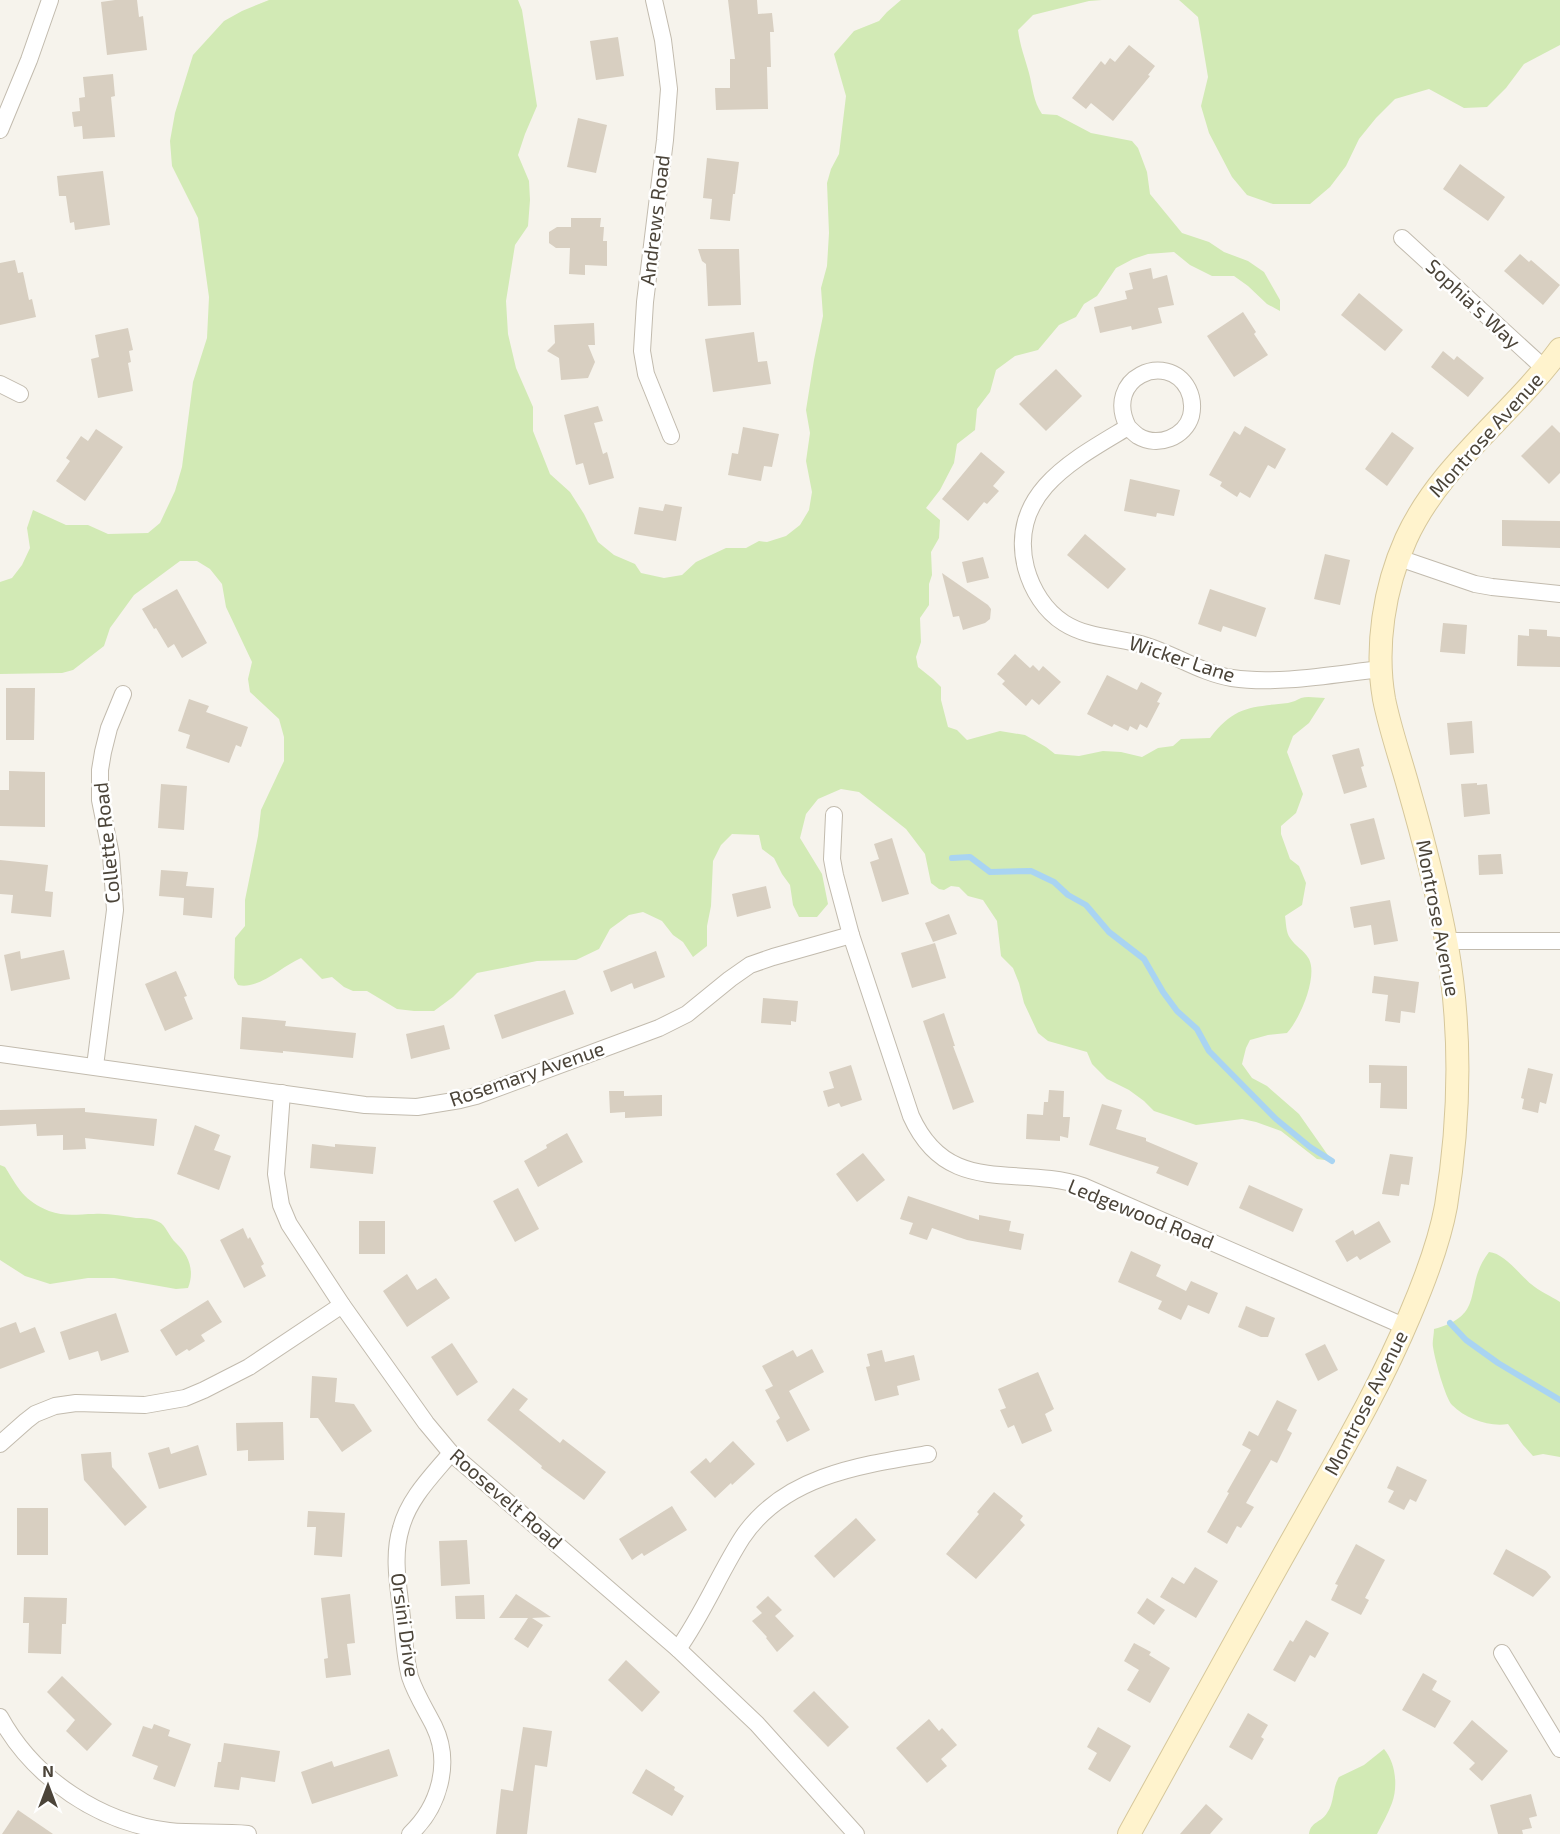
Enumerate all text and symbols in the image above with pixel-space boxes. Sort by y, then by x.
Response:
street label: Andrews Road [634,153,674,286]
street label: Sophia's Way [1421,253,1526,353]
street label: Montrose Avenue [1423,367,1547,502]
street label: Wicker Lane [1126,630,1238,686]
street label: Collette Road [88,781,124,905]
street label: Montrose Avenue [1412,837,1466,998]
street label: Rosemary Avenue [446,1035,607,1111]
street label: Ledgewood Road [1065,1173,1218,1253]
street label: Montrose Avenue [1318,1326,1412,1479]
street label: Roosevelt Road [446,1443,568,1554]
street label: Orsini Drive [387,1571,425,1679]
north arrow [18,1756,78,1816]
text: N [42,1761,54,1780]

